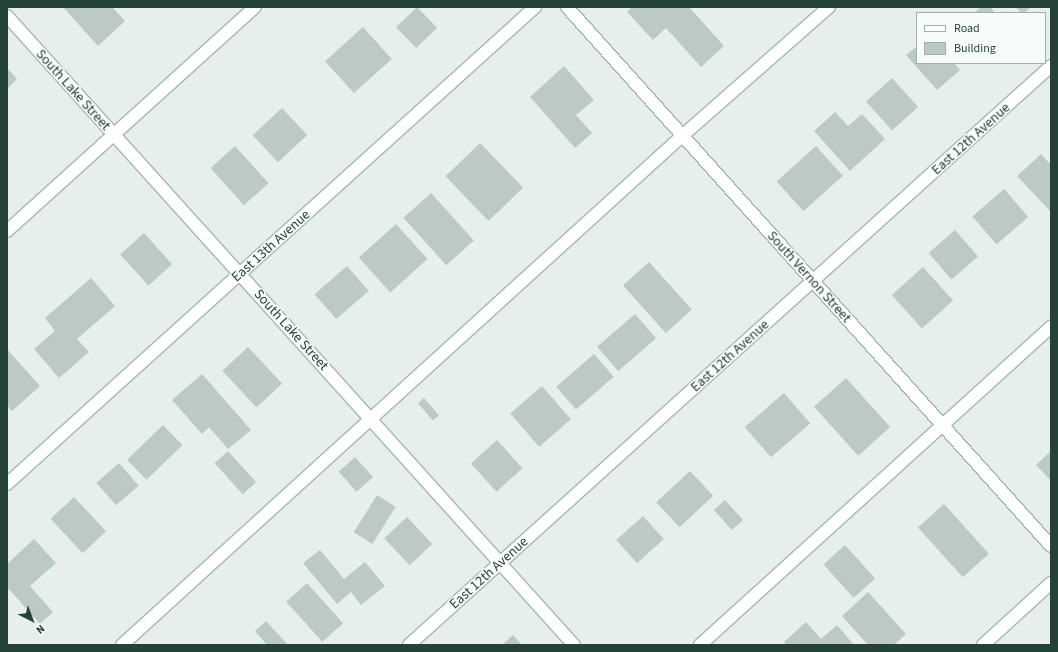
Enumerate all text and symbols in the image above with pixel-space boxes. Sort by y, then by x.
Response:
legend [916,12,1046,64]
text: Road [954,20,980,37]
text: Building [954,40,996,57]
street label: South Lake Street [32,46,114,134]
street label: East 12th Avenue [928,99,1014,179]
street label: East 13th Avenue [228,206,314,286]
street label: South Vernon Street [763,228,855,326]
street label: South Lake Street [250,286,332,374]
street label: East 12th Avenue [687,316,773,396]
street label: East 12th Avenue [446,533,532,613]
north arrow [12,600,52,640]
text: N [33,621,48,637]

